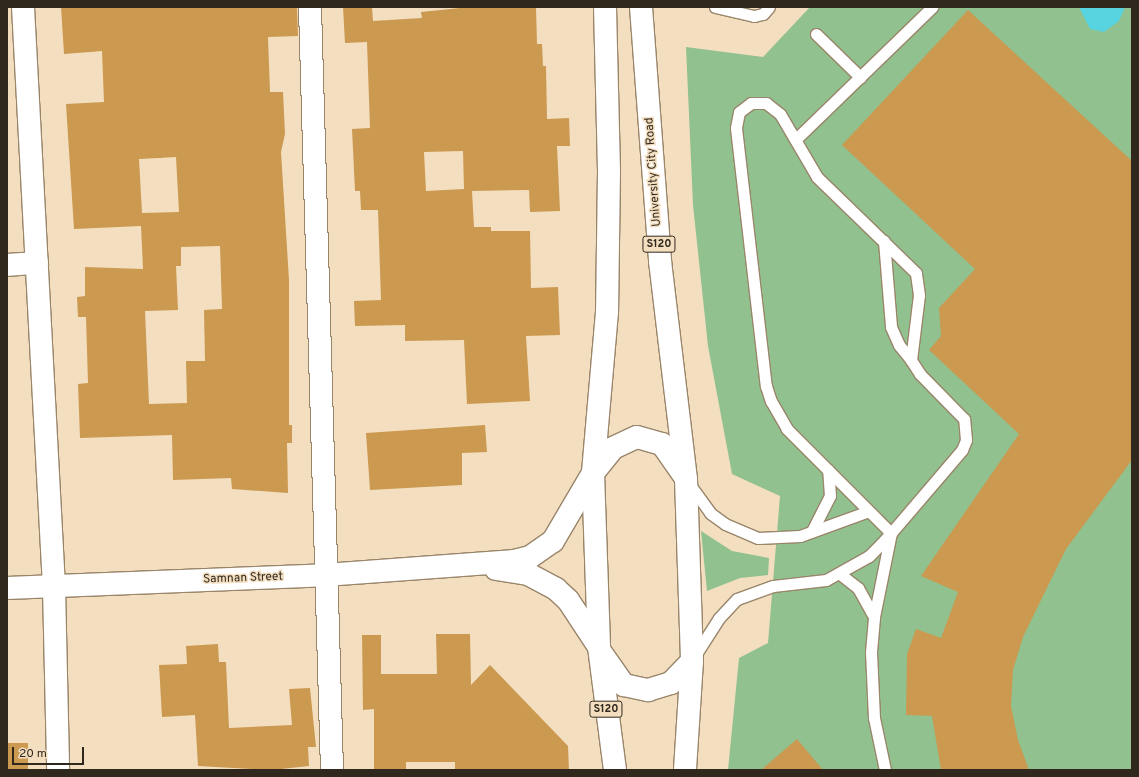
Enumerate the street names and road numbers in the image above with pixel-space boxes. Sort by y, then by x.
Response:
street label: University City Road [643,117,665,227]
road number: S120 [642,235,676,253]
street label: Samnan Street [203,570,283,588]
road number: S120 [589,700,623,718]

